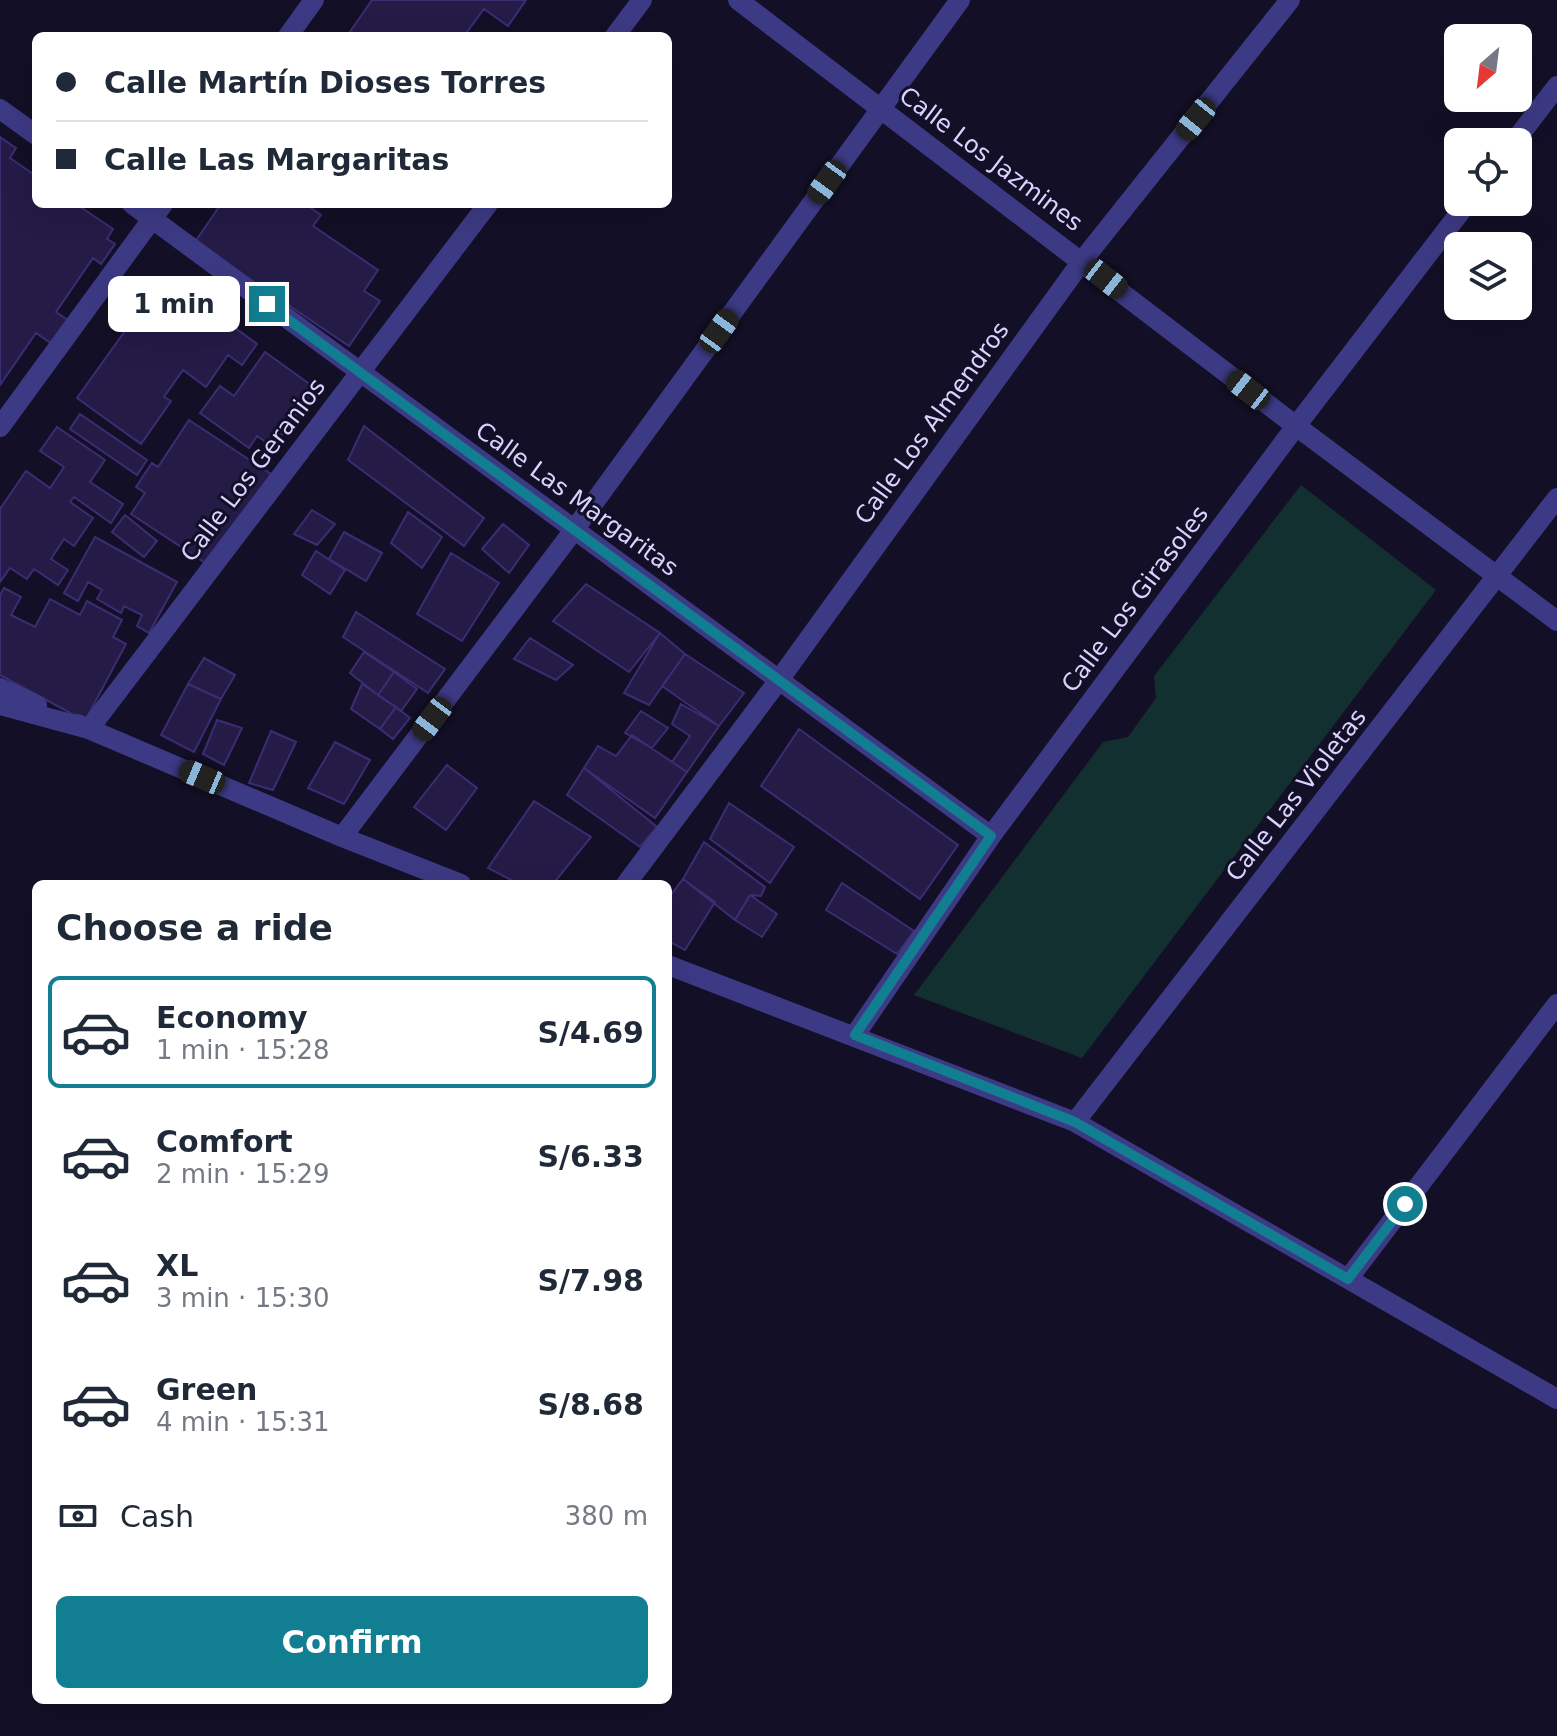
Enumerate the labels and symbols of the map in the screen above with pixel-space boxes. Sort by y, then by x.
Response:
north arrow [1444,24,1532,112]
street label: Calle Los Jazmines [894,81,1088,237]
car [1172,93,1220,145]
car [803,156,851,208]
car [1080,255,1132,303]
callout: 1 min [107,276,239,332]
route end [249,286,285,322]
car [695,305,743,357]
street label: Calle Los Almendros [849,316,1015,530]
car [1222,366,1274,414]
street label: Calle Los Geranios [175,373,331,567]
street label: Calle Las Margaritas [470,416,684,582]
street label: Calle Los Girasoles [1056,500,1214,698]
car [408,693,456,745]
street label: Calle Las Violetas [1220,703,1372,887]
car [175,757,229,797]
route start [1387,1186,1423,1222]

